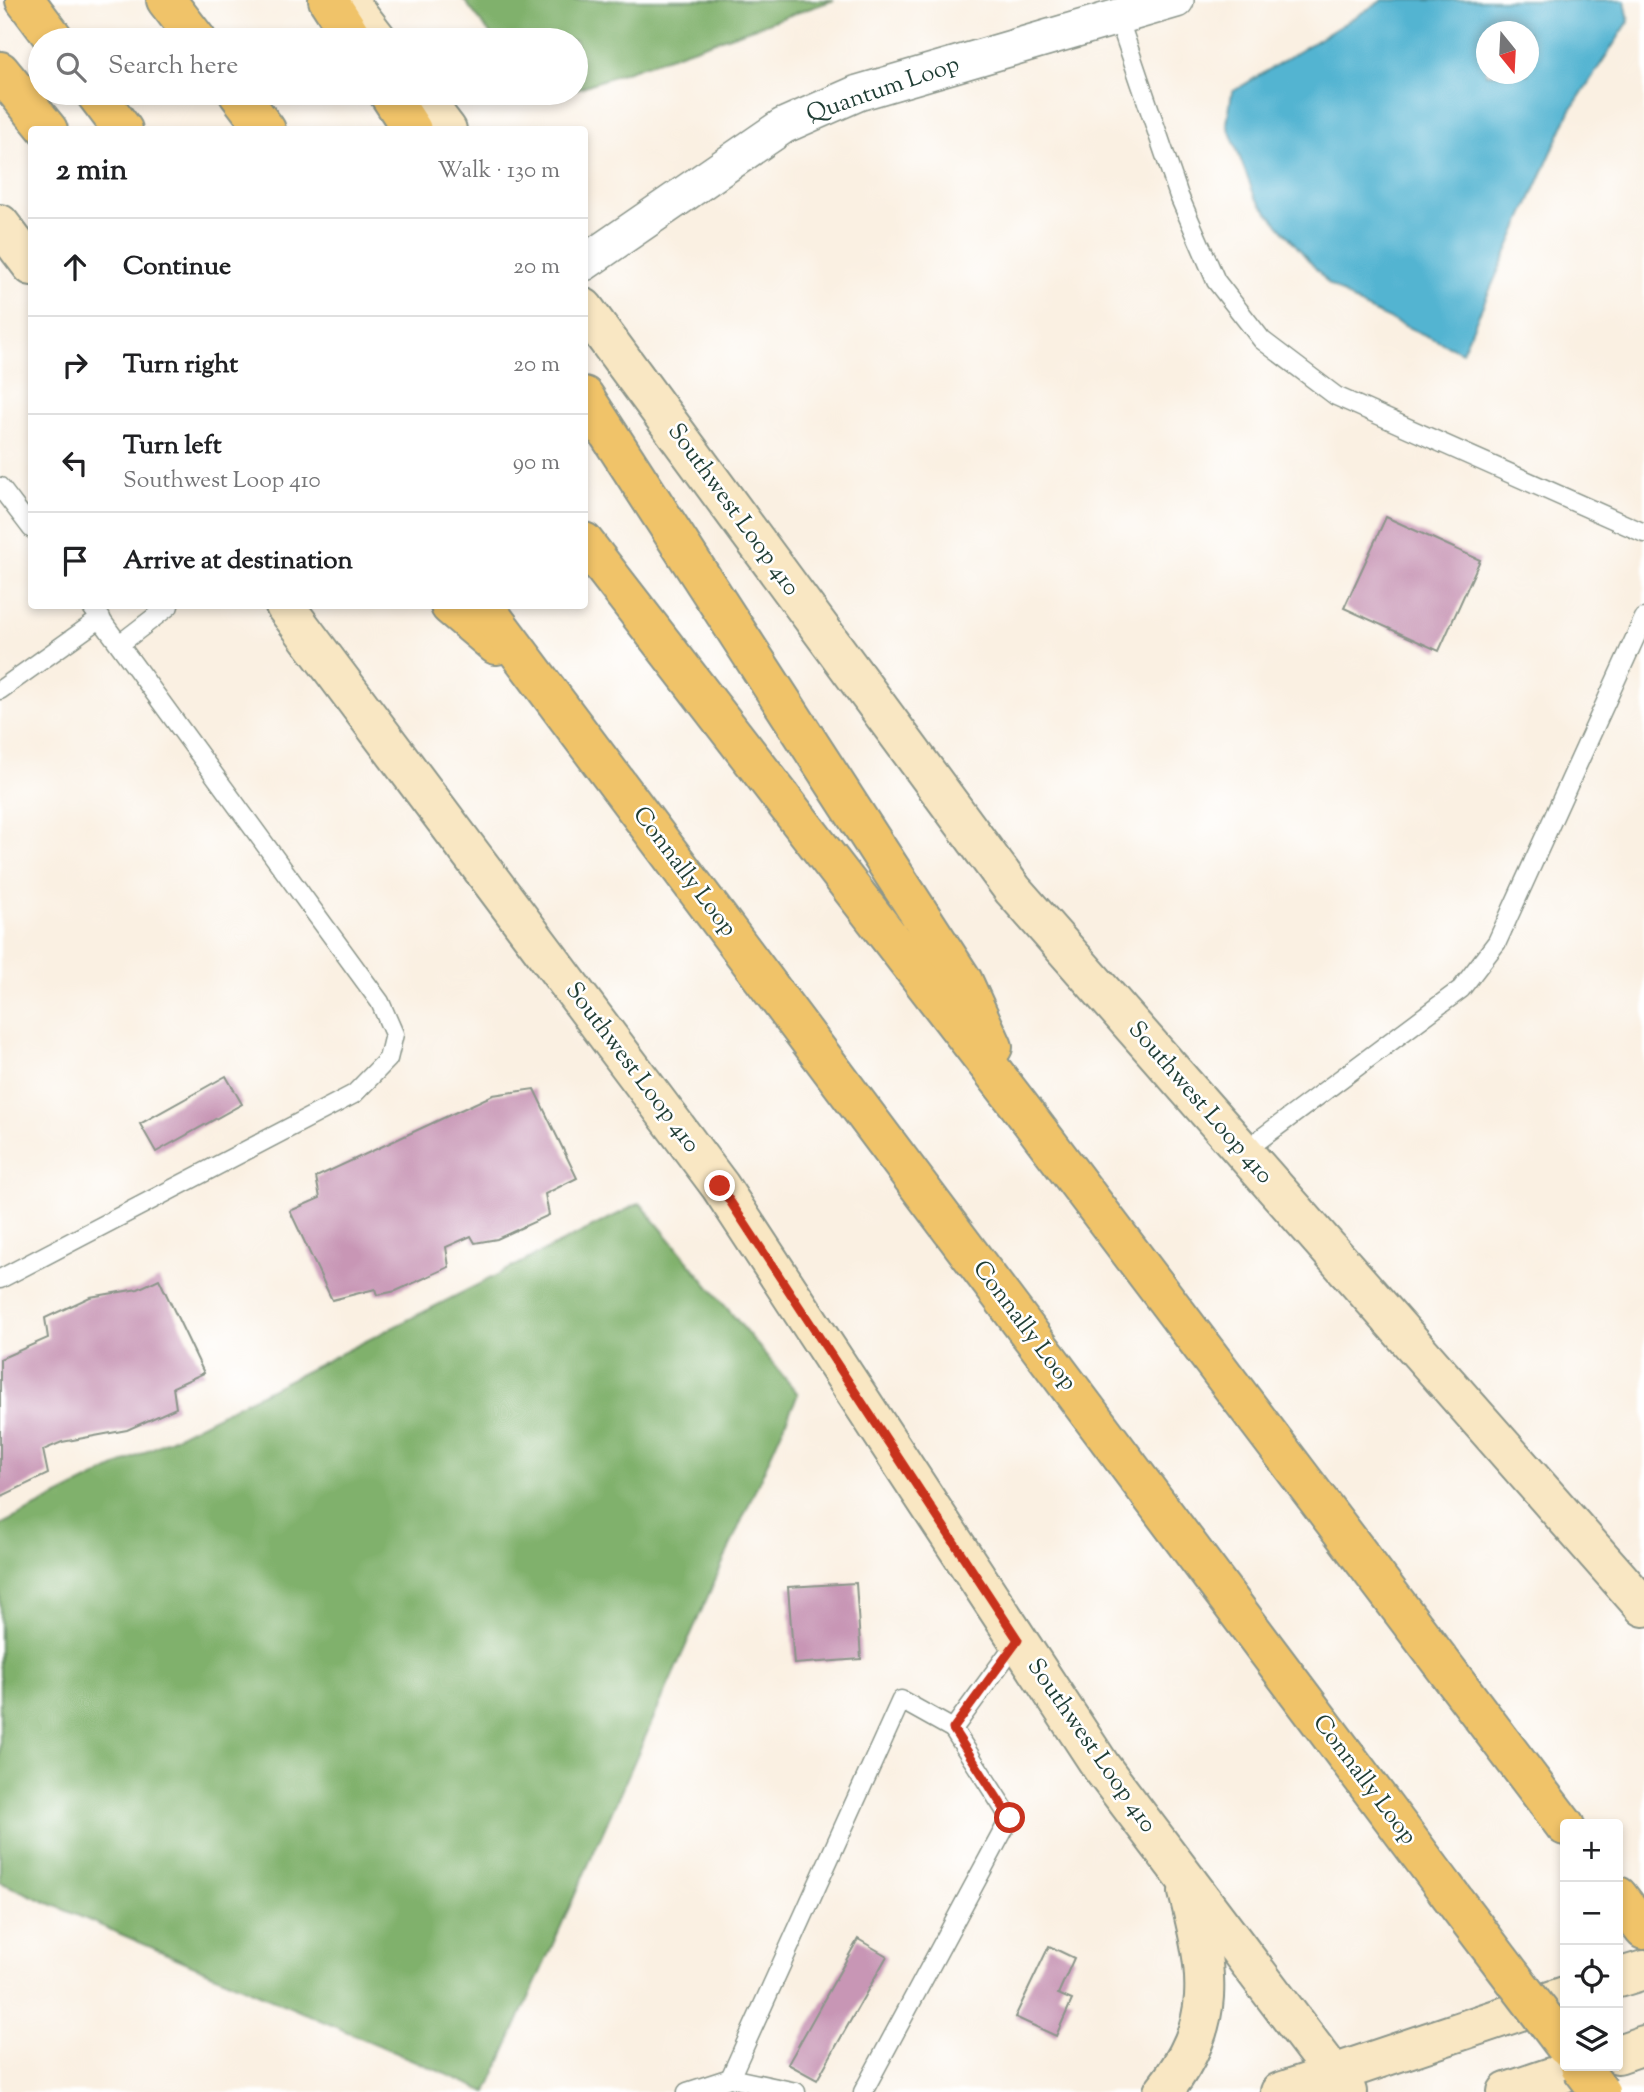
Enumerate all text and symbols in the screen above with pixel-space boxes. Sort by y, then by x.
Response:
north arrow [1476,21,1539,84]
search box [28,28,588,105]
icon: search [52,48,90,86]
text: Search here [108,48,238,85]
street label: Quantum Loop [802,48,964,132]
text: 2 min [56,150,128,193]
text: Walk · 130 m [437,155,560,188]
icon: ahead [56,248,94,286]
text: Continue [123,249,231,286]
text: 20 m [513,251,560,284]
icon: right [56,346,94,384]
text: Turn right [123,347,238,384]
text: 20 m [513,349,560,382]
street label: Southwest Loop 410 [659,417,807,603]
text: Turn left [123,428,222,465]
icon: left [56,444,94,482]
text: 90 m [513,447,560,480]
text: Southwest Loop 410 [123,465,321,498]
icon: arrive [56,542,94,580]
text: Arrive at destination [123,543,353,580]
street label: Connally Loop [624,800,744,944]
street label: Southwest Loop 410 [556,975,708,1161]
street label: Southwest Loop 410 [1120,1014,1280,1192]
route end [704,1170,735,1201]
street label: Connally Loop [964,1254,1084,1398]
street label: Southwest Loop 410 [1018,1652,1164,1840]
street label: Connally Loop [1304,1708,1424,1852]
route start [994,1802,1025,1833]
map controls [1560,1819,1623,2071]
button: + [1560,1819,1623,1882]
button: − [1560,1882,1623,1945]
button: locate [1560,1945,1623,2008]
button: layers [1560,2008,1623,2071]

